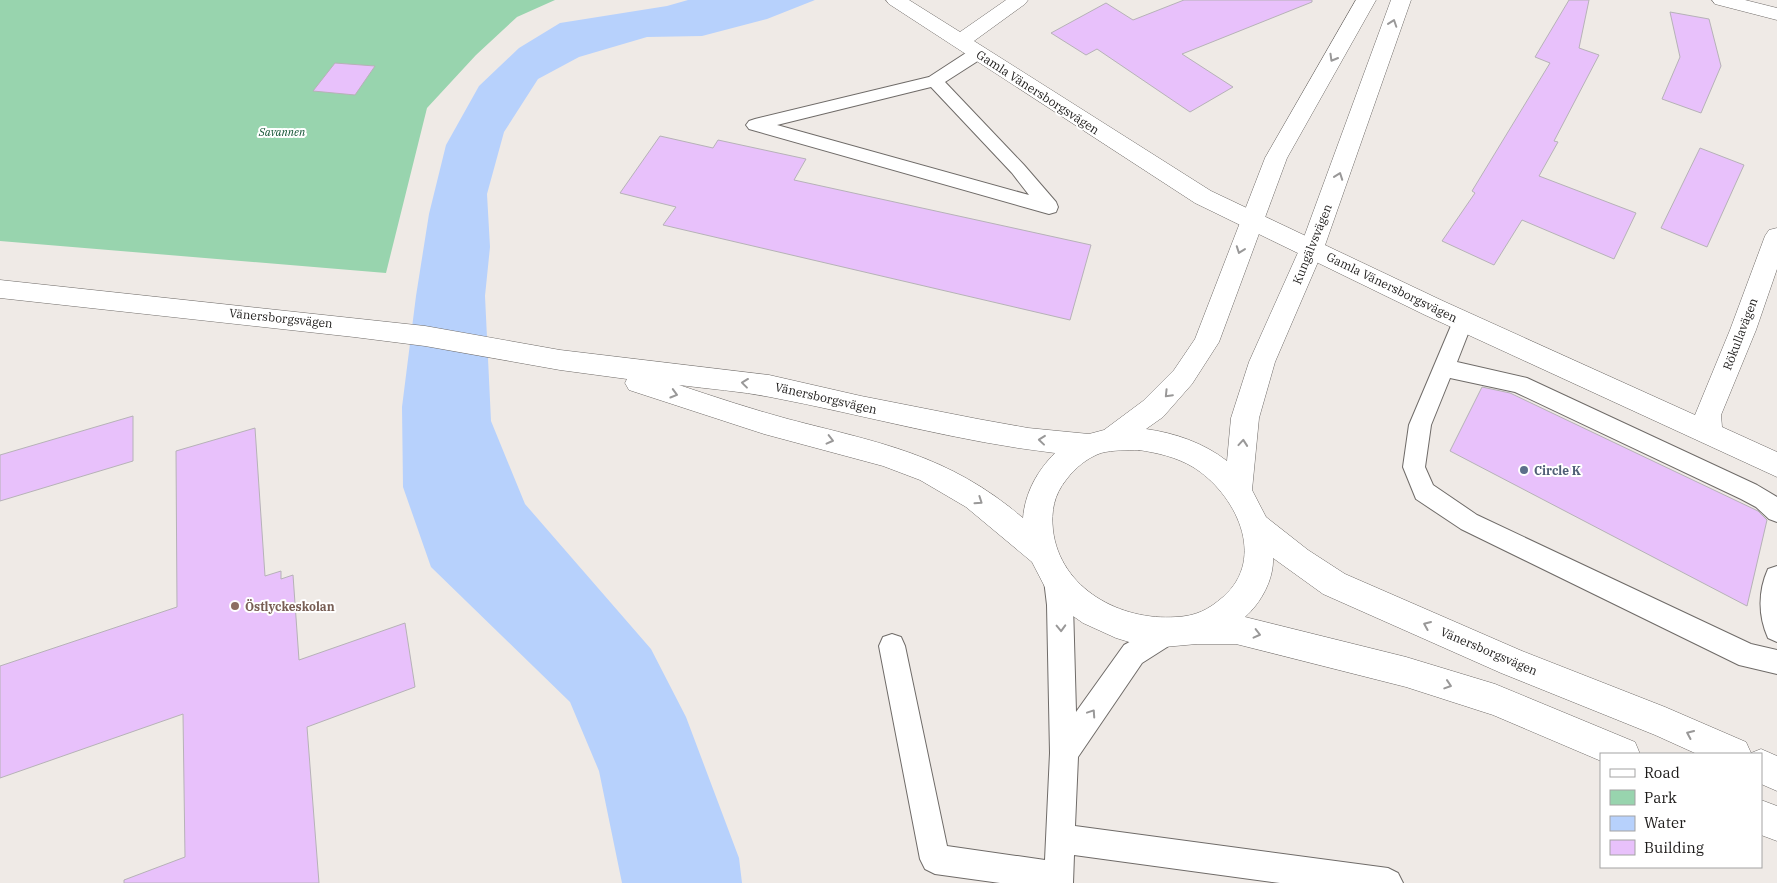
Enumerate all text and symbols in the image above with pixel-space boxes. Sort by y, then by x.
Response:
one-way arrow [1387,19,1397,27]
street label: Gamla Vänersborgsvägen [974,47,1103,138]
one-way arrow [1330,52,1340,61]
park label: Savannen [258,125,306,139]
one-way arrow [1333,172,1343,181]
street label: Kungälvsvägen [1289,201,1335,286]
one-way arrow [1236,246,1246,254]
street label: Gamla Vänersborgsvägen [1324,249,1460,325]
street label: Rökullavägen [1719,296,1761,372]
street label: Vänersborgsvägen [229,305,334,331]
one-way arrow [741,378,749,389]
street label: Vänersborgsvägen [774,379,879,417]
one-way arrow [669,388,677,398]
one-way arrow [1164,388,1173,397]
one-way arrow [825,434,833,444]
one-way arrow [1037,435,1045,446]
one-way arrow [1237,439,1248,447]
place label: Circle K [1534,463,1582,478]
marker: Circle K [1518,464,1530,476]
one-way arrow [973,495,983,504]
place label: Östlyckeskolan [245,599,335,614]
marker: Östlyckeskolan [229,600,241,612]
one-way arrow [1423,621,1432,632]
one-way arrow [1055,624,1066,632]
street label: Vänersborgsvägen [1438,624,1540,678]
one-way arrow [1253,628,1262,639]
one-way arrow [1443,679,1451,689]
one-way arrow [1085,709,1095,718]
one-way arrow [1686,730,1695,741]
legend [1600,753,1762,868]
text: Road [1644,763,1680,782]
text: Park [1644,788,1677,807]
text: Water [1644,813,1686,832]
text: Building [1644,838,1704,857]

